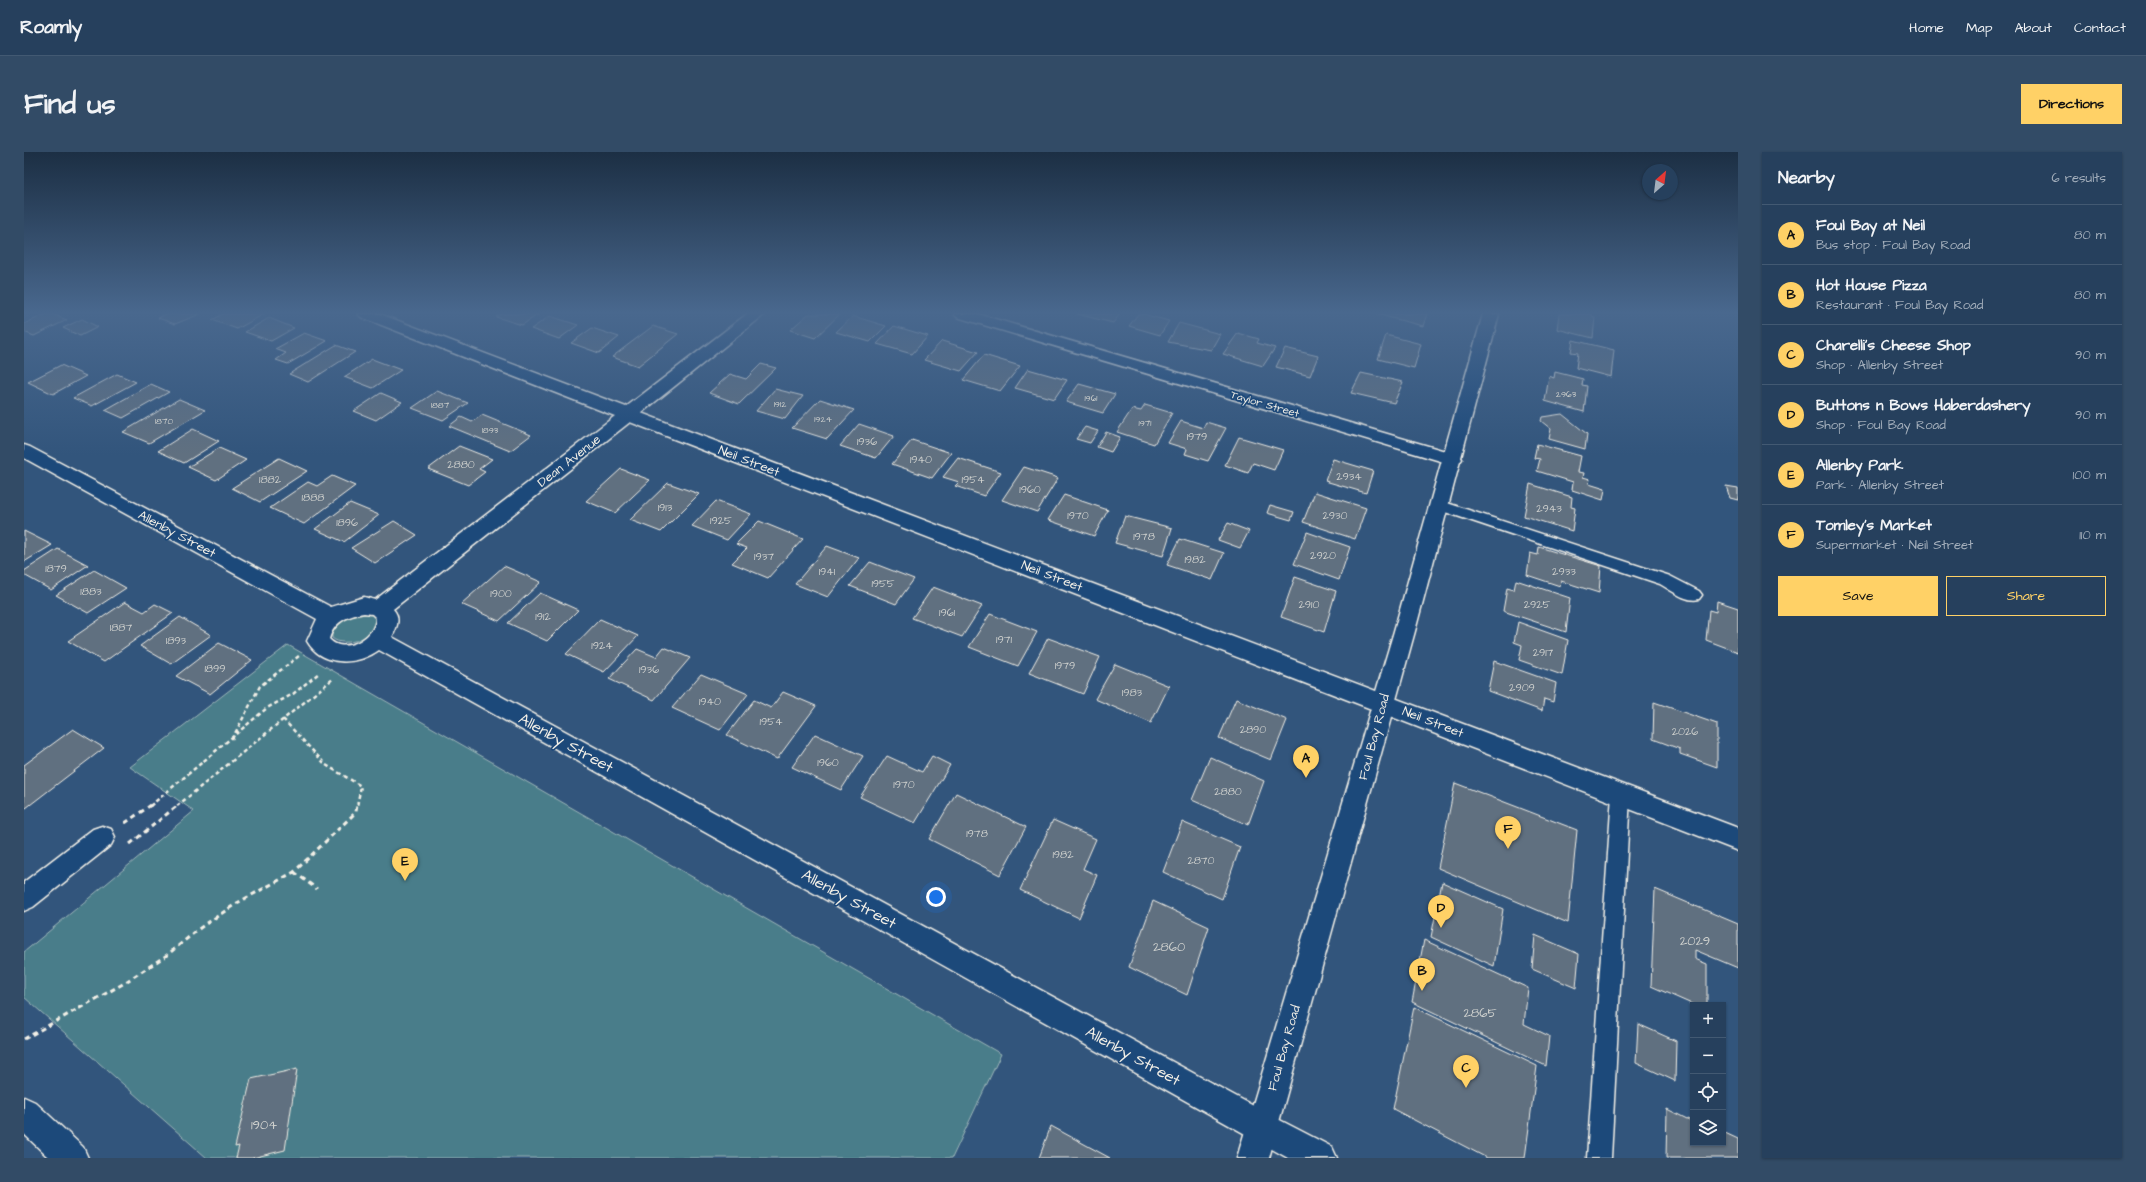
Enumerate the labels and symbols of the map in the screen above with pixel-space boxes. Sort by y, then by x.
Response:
north arrow [1642,164,1678,200]
street label: Taylor Street [1229,387,1302,422]
house number: 2963 [1556,388,1577,401]
house number: 1961 [1084,392,1098,405]
house number: 1912 [774,398,787,411]
house number: 1887 [431,399,450,412]
house number: 1924 [814,413,832,426]
house number: 1870 [155,415,173,428]
house number: 1971 [1139,417,1151,430]
house number: 1893 [482,424,499,437]
house number: 1979 [1187,429,1207,444]
street label: Dean Avenue [534,431,604,491]
house number: 1936 [857,434,877,449]
street label: Neil Street [716,441,783,481]
house number: 1940 [910,452,932,467]
house number: 2880 [447,457,475,472]
house number: 2934 [1336,469,1362,484]
house number: 1882 [259,472,282,487]
house number: 1954 [962,472,985,487]
house number: 1960 [1019,482,1041,497]
house number: 1888 [302,490,324,505]
house number: 1913 [658,500,673,515]
house number: 2943 [1536,501,1562,516]
street label: Allenby Street [134,506,220,563]
house number: 1970 [1067,508,1089,523]
house number: 2930 [1322,508,1348,523]
house number: 1925 [710,513,732,528]
house number: 1896 [336,515,358,530]
house number: 1978 [1133,529,1155,544]
house number: 2920 [1310,548,1336,563]
house number: 1937 [754,549,774,564]
house number: 1982 [1184,552,1206,567]
street label: Neil Street [1019,556,1086,596]
house number: 1879 [45,561,67,576]
house number: 1941 [819,564,836,579]
house number: 2933 [1552,564,1576,579]
house number: 1955 [871,576,895,591]
house number: 1883 [80,584,102,599]
house number: 1900 [490,586,512,601]
house number: 2910 [1299,597,1320,612]
house number: 2925 [1524,597,1551,612]
house number: 1961 [939,605,956,620]
house number: 1912 [535,609,551,624]
house number: 1887 [110,620,132,635]
house number: 1971 [996,632,1013,647]
house number: 1893 [166,633,187,648]
house number: 1924 [591,638,613,653]
house number: 2917 [1533,645,1554,660]
house number: 1979 [1055,658,1075,673]
house number: 1899 [204,661,226,676]
house number: 1936 [639,662,659,677]
house number: 2909 [1509,680,1535,695]
house number: 1983 [1122,685,1143,700]
street label: Foul Bay Road [1354,692,1395,782]
house number: 1940 [699,694,721,709]
street label: Neil Street [1400,702,1467,742]
street label: Allenby Street [514,708,618,779]
house number: 1954 [760,714,783,729]
house number: 2890 [1240,722,1266,737]
house number: 2026 [1672,724,1698,739]
pin: A [1293,745,1319,778]
house number: 1960 [817,755,839,770]
house number: 1970 [893,777,915,792]
house number: 2880 [1214,784,1242,799]
pin: F [1495,816,1521,849]
house number: 1978 [966,826,988,841]
house number: 1982 [1052,847,1074,862]
pin: E [392,848,418,881]
house number: 2870 [1187,853,1215,868]
street label: Allenby Street [797,864,901,935]
your location [926,887,946,907]
pin: D [1428,895,1454,928]
house number: 2029 [1680,932,1710,950]
house number: 2860 [1153,938,1185,956]
pin: B [1409,958,1435,991]
street label: Foul Bay Road [1263,1003,1306,1093]
house number: 2865 [1463,1004,1497,1022]
street label: Allenby Street [1081,1021,1185,1092]
pin: C [1453,1055,1479,1088]
house number: 1904 [251,1116,277,1134]

